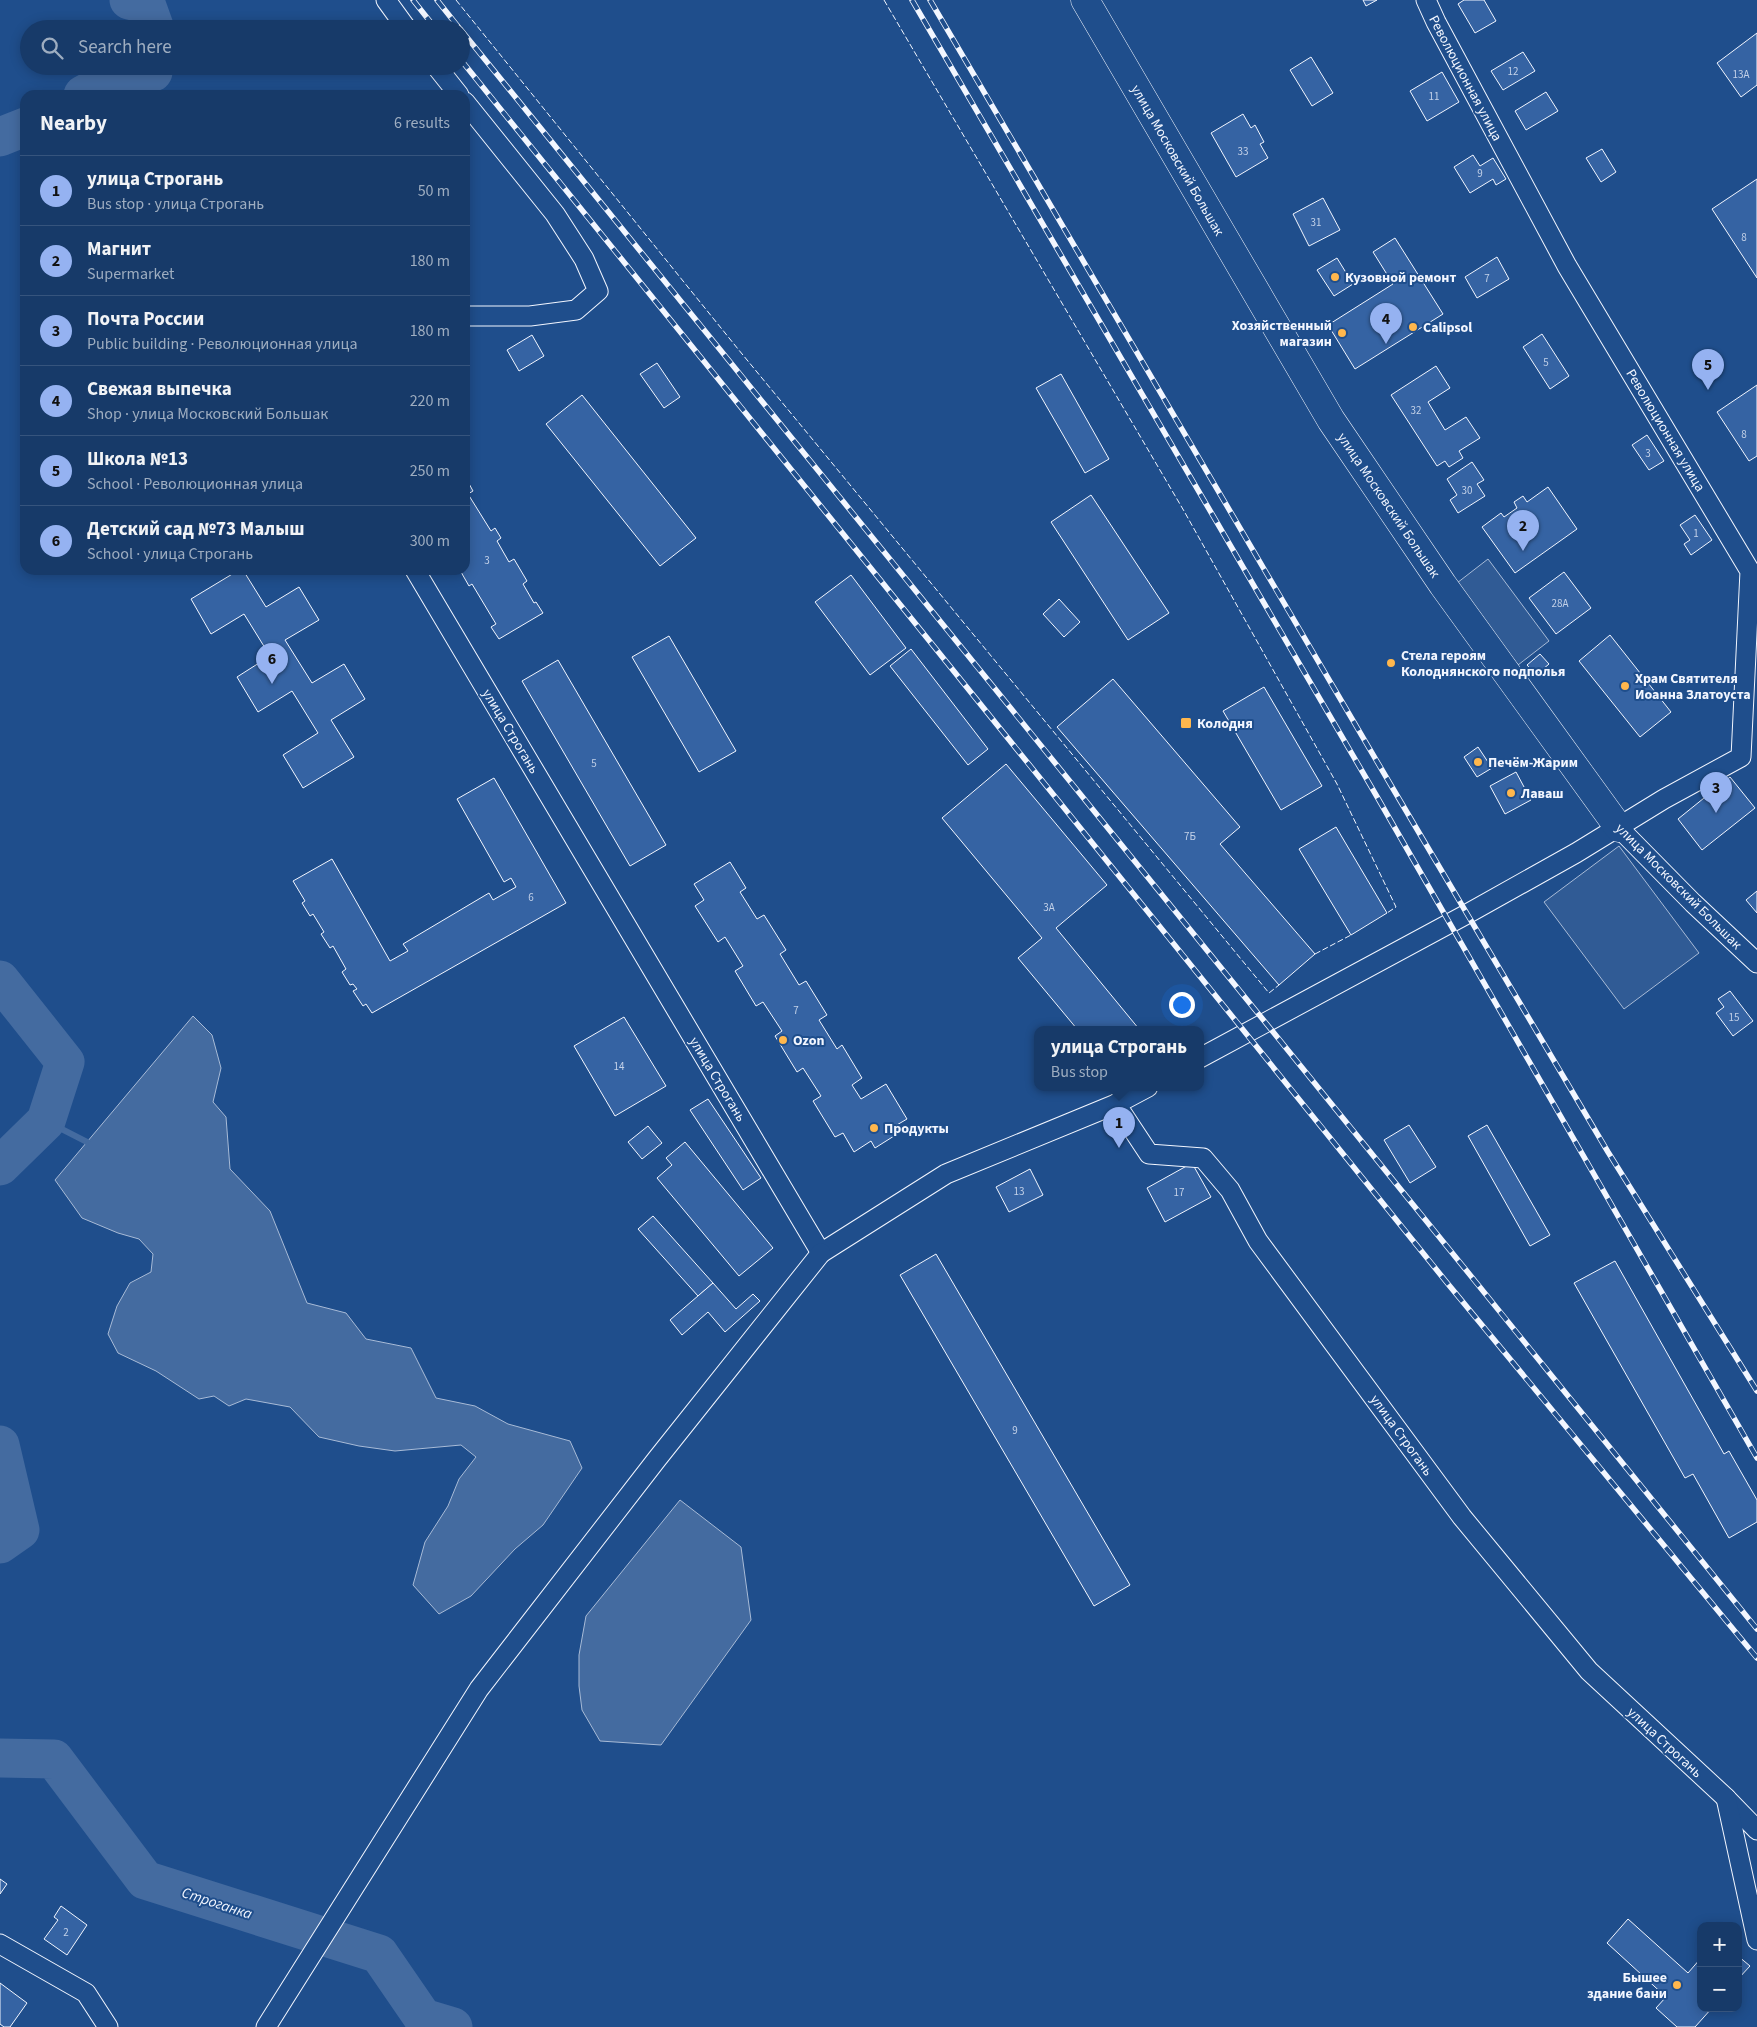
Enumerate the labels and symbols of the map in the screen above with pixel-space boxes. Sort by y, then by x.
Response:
street label: Революционная улица [1423,12,1507,145]
house number: 12 [1508,64,1518,79]
house number: 13А [1733,67,1749,82]
street label: улица Московский Большак [1126,81,1229,240]
house number: 11 [1429,89,1439,104]
house number: 33 [1238,144,1248,159]
house number: 9 [1477,166,1483,181]
house number: 31 [1311,215,1321,230]
house number: 8 [1741,230,1747,245]
place label: Кузовной ремонт [1345,268,1456,288]
marker: Кузовной ремонт [1329,271,1341,283]
house number: 7 [1484,271,1490,286]
pin: 4 [1370,303,1402,344]
place label: Хозяйственный магазин [1232,316,1332,352]
place label: Сalipsol [1423,318,1472,338]
marker: Сalipsol [1407,321,1419,333]
marker: Хозяйственный магазин [1336,327,1348,339]
pin: 5 [1692,349,1724,390]
house number: 5 [1543,355,1549,370]
street label: Революционная улица [1621,365,1710,496]
house number: 32 [1411,403,1421,418]
house number: 8 [1741,427,1747,442]
street label: улица Московский Большак [1332,429,1444,582]
house number: 3 [1645,446,1651,461]
house number: 30 [1462,483,1472,498]
pin: 2 [1507,510,1539,551]
house number: 1 [1693,526,1699,541]
house number: 3 [484,553,490,568]
house number: 28А [1552,596,1568,611]
pin: 6 [256,643,288,684]
place label: Стела героям Колоднянского подполья [1401,646,1565,682]
marker: Стела героям Колоднянского подполья [1385,657,1397,669]
place label: Храм Святителя Иоанна Златоуста [1635,669,1751,705]
marker: Храм Святителя Иоанна Златоуста [1619,680,1631,692]
street label: улица Строгань [477,685,543,778]
place label: Колодня [1197,714,1253,734]
marker: Колодня [1179,716,1193,730]
place label: Печём-Жарим [1488,753,1578,773]
house number: 5 [591,756,597,771]
marker: Печём-Жарим [1472,756,1484,768]
pin: 3 [1700,772,1732,813]
place label: Лаваш [1520,784,1564,804]
marker: Лаваш [1505,787,1517,799]
street label: улица Московский Большак [1611,819,1746,954]
house number: 7Б [1184,829,1196,844]
house number: 6 [528,890,534,905]
house number: 3А [1043,900,1055,915]
your location [1169,992,1195,1018]
house number: 7 [793,1003,799,1018]
house number: 15 [1729,1010,1739,1025]
place label: Ozon [793,1031,824,1051]
street label: улица Строгань [684,1033,750,1126]
marker: Ozon [777,1034,789,1046]
house number: 14 [614,1059,625,1074]
pin: 1 [1103,1107,1135,1148]
place label: Продукты [884,1119,949,1139]
marker: Продукты [868,1122,880,1134]
house number: 13 [1014,1184,1024,1199]
house number: 17 [1174,1185,1184,1200]
street label: улица Строгань [1365,1391,1438,1480]
house number: 9 [1012,1423,1018,1438]
street label: улица Строгань [1622,1703,1706,1783]
water label: Строганка [179,1882,255,1925]
house number: 2 [63,1925,69,1940]
place label: Бышее здание бани [1587,1968,1667,2004]
marker: Бышее здание бани [1671,1979,1683,1991]

